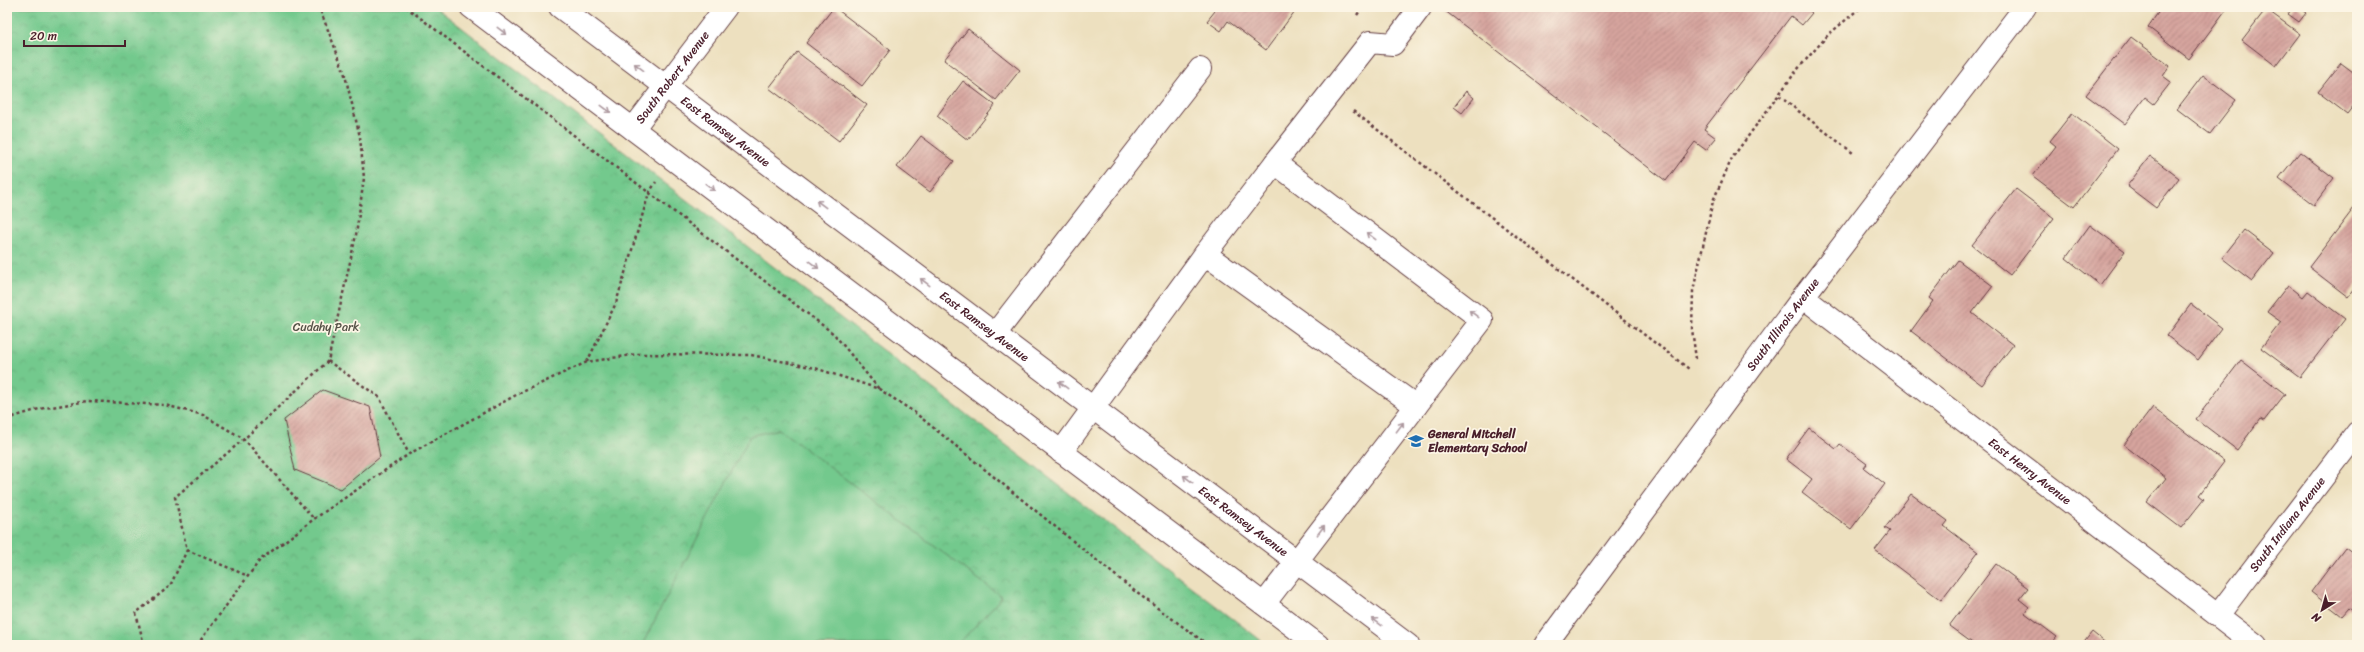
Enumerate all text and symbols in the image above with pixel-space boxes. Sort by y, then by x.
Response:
scale bar [24,22,125,48]
text: 20 m [30,25,57,47]
one-way arrow [497,26,508,35]
street label: South Robert Avenue [630,26,715,129]
one-way arrow [633,63,644,71]
street label: East Ramsey Avenue [676,90,775,173]
one-way arrow [601,105,612,113]
one-way arrow [704,183,715,191]
one-way arrow [816,200,827,208]
one-way arrow [1365,232,1376,240]
one-way arrow [808,261,819,270]
street label: South Illinois Avenue [1740,273,1825,376]
one-way arrow [920,278,931,286]
street label: East Ramsey Avenue [934,285,1034,368]
one-way arrow [1469,310,1480,318]
park label: Cudahy Park [293,316,360,338]
one-way arrow [1057,381,1068,389]
one-way arrow [1396,421,1404,432]
place label: General Mitchell Elementary School [1427,423,1528,459]
school or university icon: General Mitchell Elementary School [1407,432,1425,450]
street label: East Henry Avenue [1983,432,2076,511]
street label: South Indiana Avenue [2243,472,2331,577]
one-way arrow [1182,475,1193,483]
street label: East Ramsey Avenue [1193,480,1293,562]
one-way arrow [1316,525,1325,536]
north arrow [2302,590,2342,630]
text: N [2307,607,2326,628]
one-way arrow [1372,617,1383,626]

